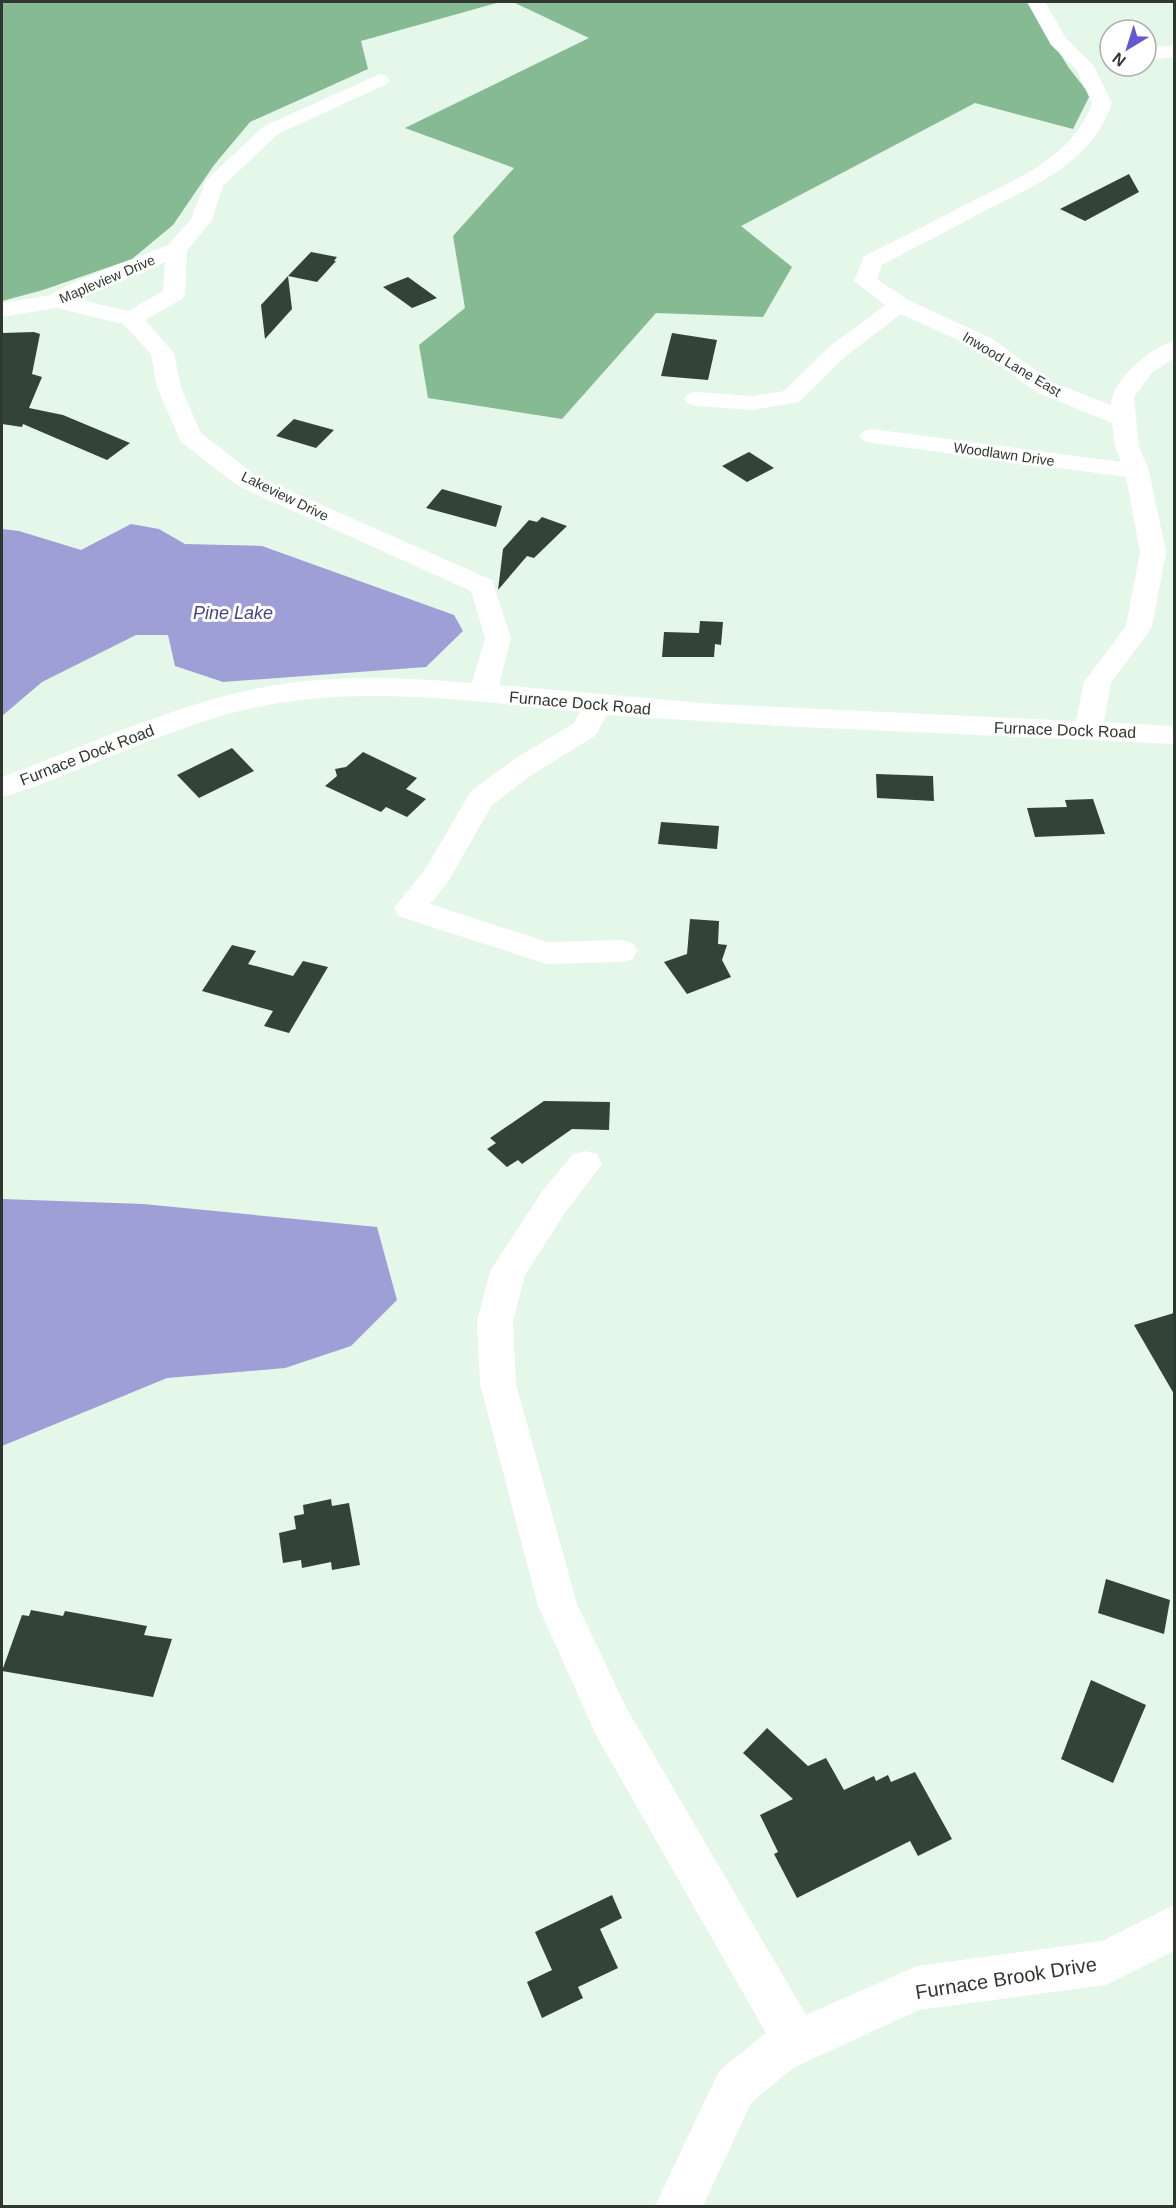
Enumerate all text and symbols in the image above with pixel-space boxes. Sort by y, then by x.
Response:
north arrow [1098,18,1158,78]
text: N [1109,49,1129,70]
street label: Mapleview Drive [57,251,158,306]
street label: Inwood Lane East [960,328,1064,400]
street label: Woodlawn Drive [953,439,1056,469]
street label: Lakeview Drive [239,468,331,524]
water label: Pine Lake [193,603,273,623]
street label: Furnace Dock Road [508,688,652,718]
street label: Furnace Dock Road [994,719,1136,741]
street label: Furnace Dock Road [18,722,156,788]
street label: Furnace Brook Drive [914,1953,1098,2003]

